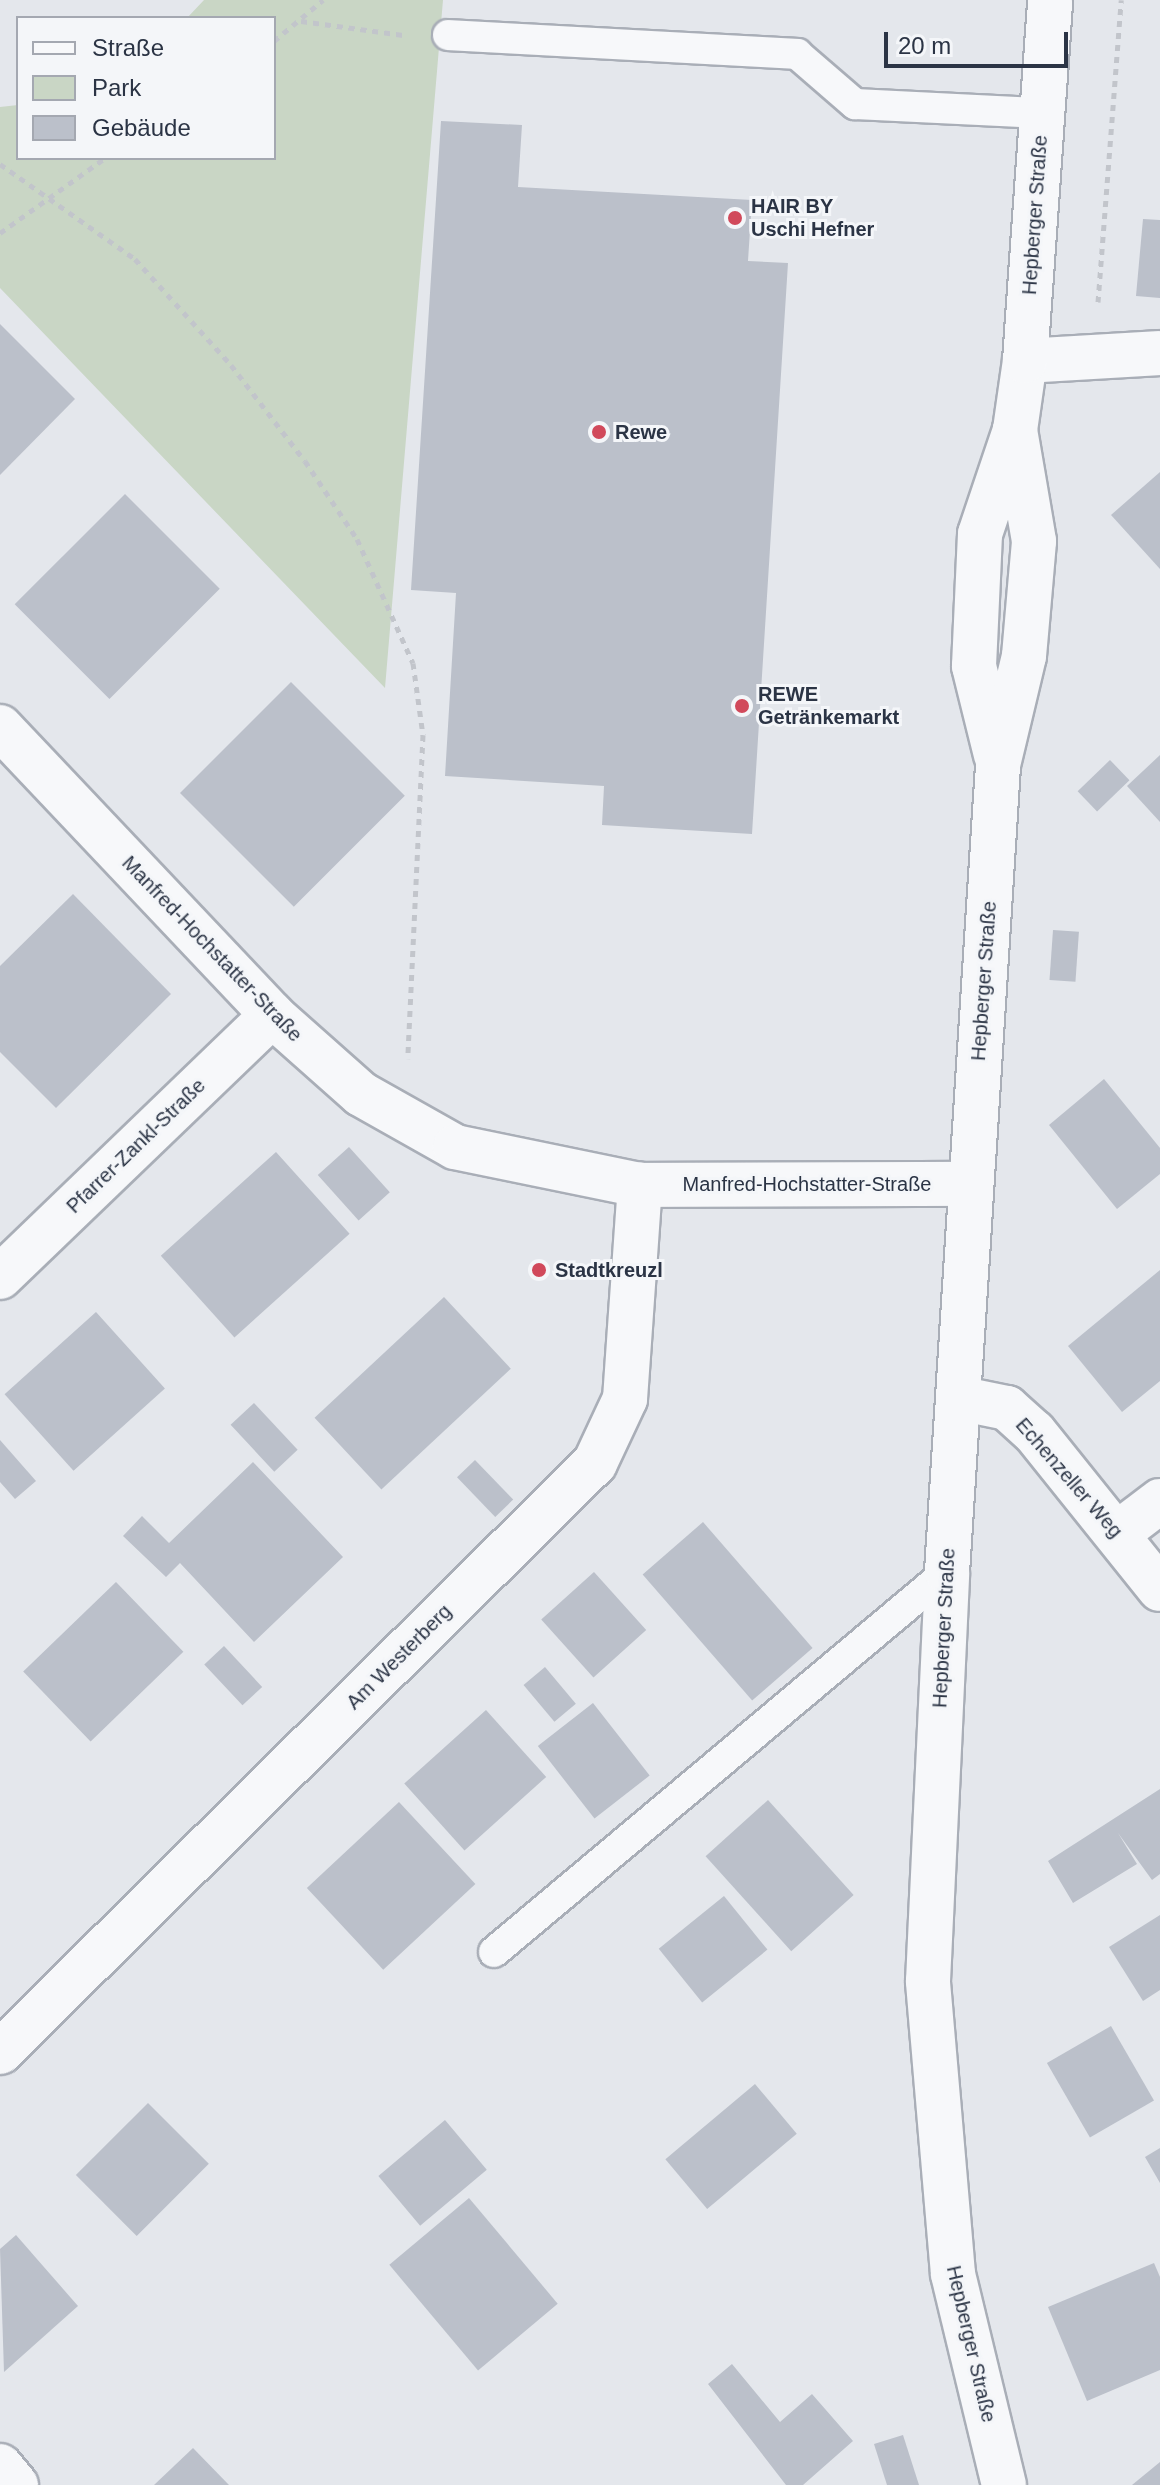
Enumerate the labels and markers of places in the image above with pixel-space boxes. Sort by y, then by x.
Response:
place label: HAIR BY Uschi Hefner [751,194,874,241]
marker: HAIR BY Uschi Hefner [726,209,744,227]
place label: Rewe [615,420,667,444]
marker: Rewe [590,423,608,441]
place label: REWE Getränkemarkt [758,682,899,729]
marker: REWE Getränkemarkt [733,697,751,715]
place label: Stadtkreuzl [555,1258,663,1282]
marker: Stadtkreuzl [530,1261,548,1279]

